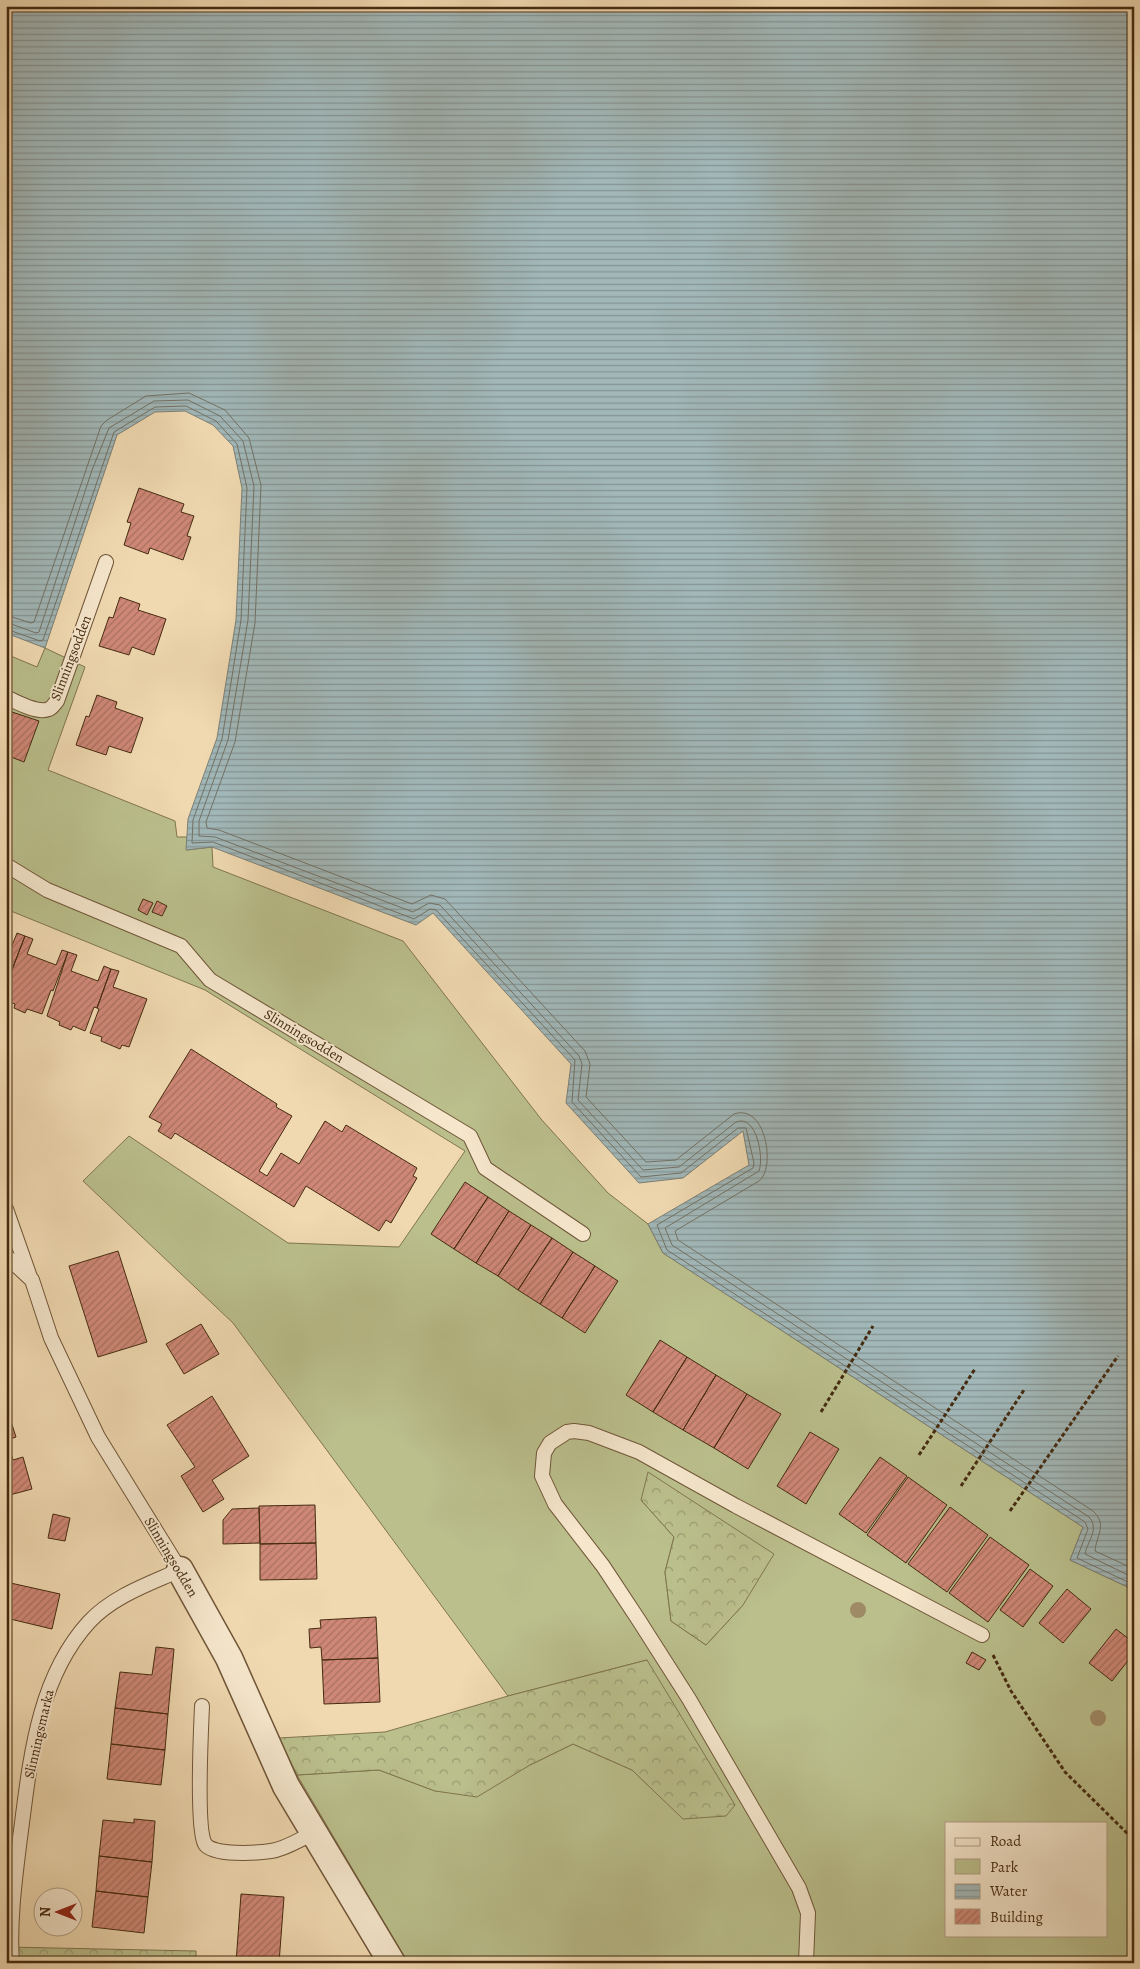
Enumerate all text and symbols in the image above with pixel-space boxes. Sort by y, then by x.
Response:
street label: Slinningsodden [46,612,96,704]
street label: Slinningsodden [260,1005,348,1068]
street label: Slinningsodden [140,1513,203,1601]
street label: Slinningsmarka [20,1687,59,1780]
legend [945,1822,1108,1936]
text: Road [990,1831,1022,1851]
text: Park [990,1857,1019,1877]
text: Water [989,1881,1027,1901]
north arrow [32,1886,82,1936]
text: N [36,1907,55,1917]
text: Building [990,1907,1043,1927]

